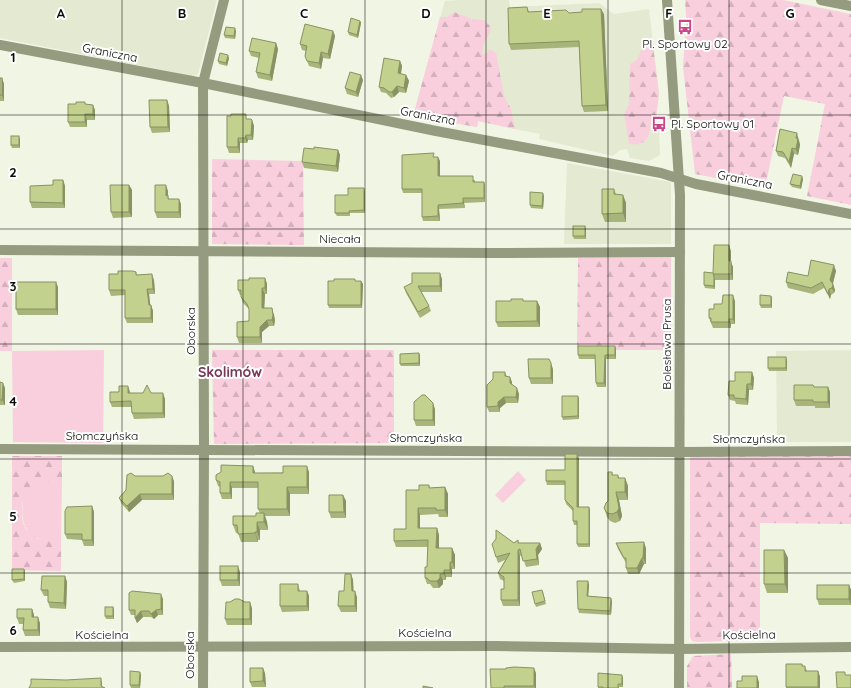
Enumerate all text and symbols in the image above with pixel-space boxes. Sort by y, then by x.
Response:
text: A [57,5,66,21]
text: B [178,5,186,21]
text: C [300,5,308,21]
text: D [421,5,431,21]
text: E [543,5,551,21]
text: F [665,5,673,21]
text: G [785,5,795,21]
bus stop icon: Pl. Sportowy 02 [676,18,694,36]
place label: Pl. Sportowy 02 [642,36,728,51]
street label: Graniczna [81,40,139,65]
text: 1 [10,49,16,65]
street label: Graniczna [399,103,457,128]
bus stop icon: Pl. Sportowy 01 [650,115,668,133]
place label: Pl. Sportowy 01 [671,116,754,131]
text: 2 [9,164,17,180]
street label: Graniczna [716,167,774,192]
street label: Niecała [319,231,361,246]
text: 3 [10,278,17,294]
street label: Bolesława Prusa [659,298,674,390]
street label: Oborska [183,307,198,355]
district label: Skolimów [198,363,262,381]
text: 4 [9,393,17,409]
street label: Słomczyńska [66,428,138,443]
street label: Słomczyńska [390,430,462,445]
street label: Słomczyńska [713,431,785,446]
text: 5 [9,508,17,524]
text: 6 [9,622,17,638]
street label: Kościelna [398,625,452,640]
street label: Kościelna [75,627,129,642]
street label: Kościelna [722,627,776,642]
street label: Oborska [182,631,197,679]

